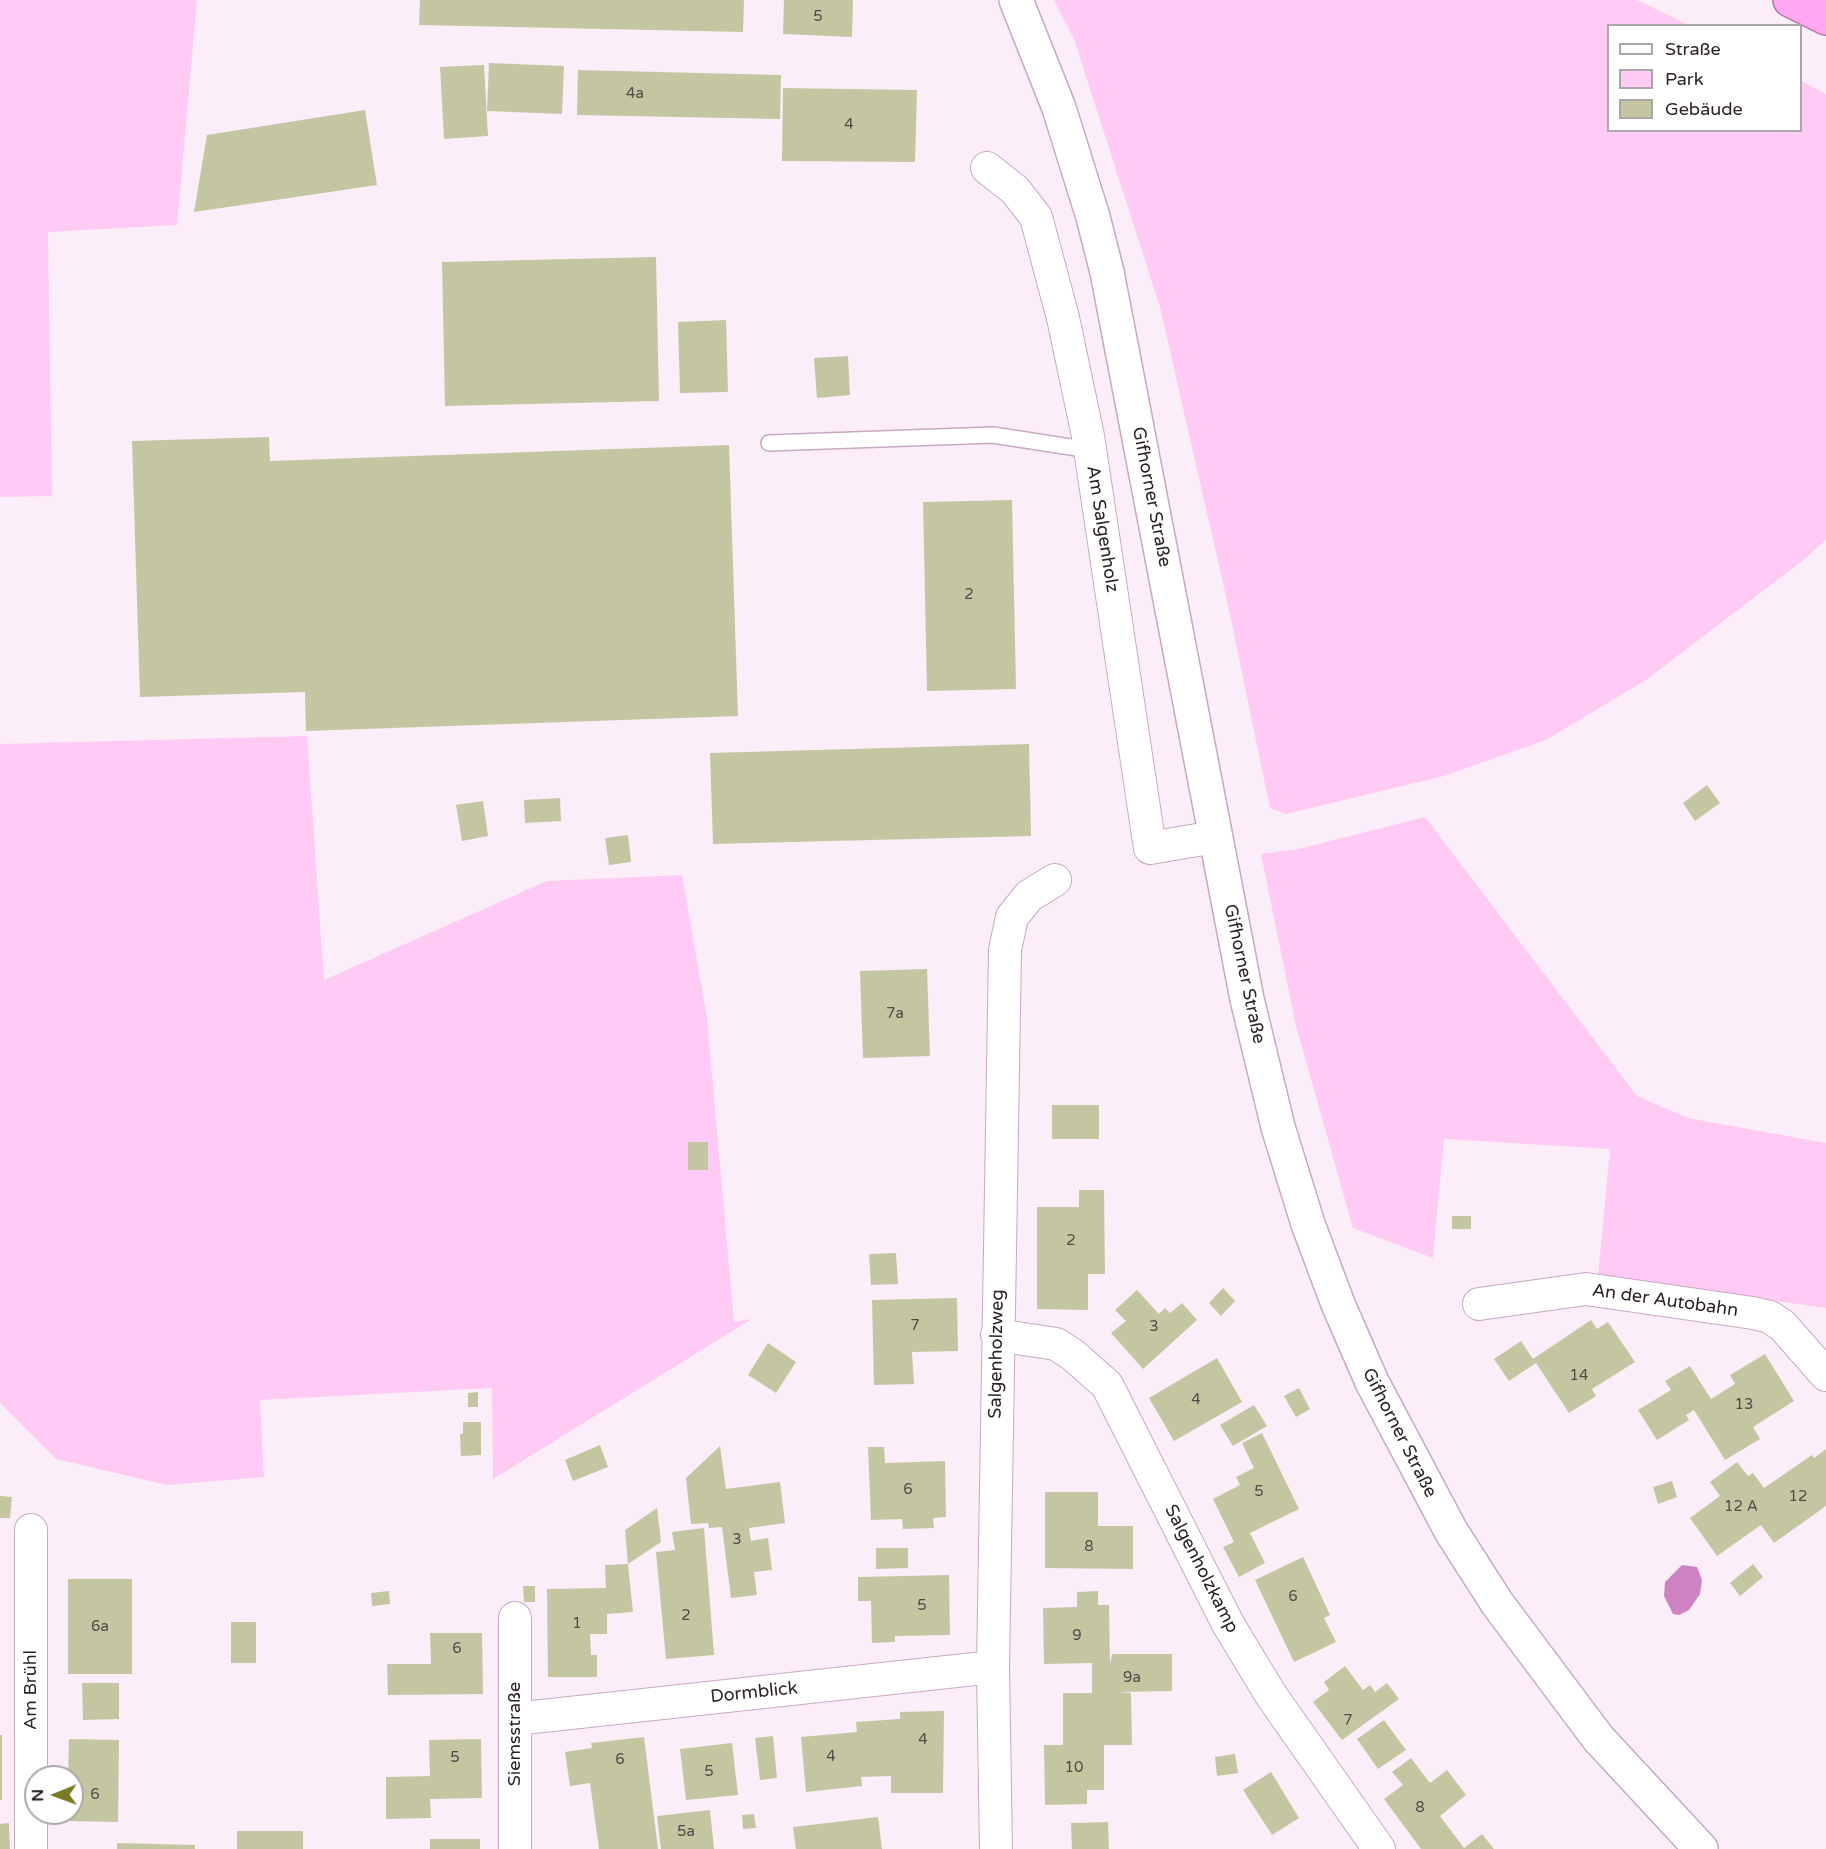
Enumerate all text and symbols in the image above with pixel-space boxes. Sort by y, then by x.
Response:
house number: 5 [813,8,823,26]
legend [1607,24,1802,132]
text: Straße [1665,38,1721,60]
text: Park [1665,68,1703,90]
house number: 4a [626,85,644,103]
text: Gebäude [1665,98,1743,120]
house number: 4 [844,116,854,134]
street label: Gifhorner Straße [1127,425,1175,569]
street label: Am Salgenholz [1081,464,1123,594]
house number: 2 [964,586,974,604]
street label: Gifhorner Straße [1219,902,1269,1046]
house number: 7a [886,1005,904,1023]
house number: 2 [1066,1232,1076,1250]
street label: An der Autobahn [1591,1280,1739,1322]
street label: Salgenholzweg [985,1289,1009,1419]
house number: 7 [910,1317,920,1335]
house number: 3 [1149,1318,1159,1336]
street label: Gifhorner Straße [1357,1365,1441,1501]
house number: 14 [1570,1367,1588,1385]
house number: 4 [1191,1391,1201,1409]
house number: 13 [1735,1396,1753,1414]
house number: 6 [903,1481,913,1499]
house number: 5 [1254,1483,1264,1501]
house number: 12 [1789,1488,1807,1506]
house number: 12 A [1724,1498,1758,1516]
street label: Salgenholzkamp [1159,1501,1243,1637]
house number: 3 [732,1531,742,1549]
house number: 8 [1084,1538,1094,1556]
house number: 6 [1288,1588,1298,1606]
house number: 5 [917,1597,927,1615]
house number: 2 [681,1607,691,1625]
house number: 1 [572,1615,582,1633]
house number: 6a [91,1618,109,1636]
house number: 9 [1072,1627,1082,1645]
house number: 6 [452,1640,462,1658]
street label: Am Brühl [20,1650,42,1730]
house number: 9a [1123,1669,1141,1687]
street label: Dormblick [709,1678,799,1708]
street label: Siemsstraße [504,1682,526,1786]
house number: 7 [1343,1712,1353,1730]
house number: 4 [918,1731,928,1749]
house number: 4 [826,1748,836,1766]
house number: 5 [450,1749,460,1767]
house number: 6 [615,1751,625,1769]
house number: 10 [1065,1759,1083,1777]
house number: 5 [704,1763,714,1781]
north arrow [24,1765,84,1825]
house number: 6 [90,1786,100,1804]
text: N [28,1789,48,1802]
house number: 8 [1415,1799,1425,1817]
house number: 5a [677,1823,695,1841]

